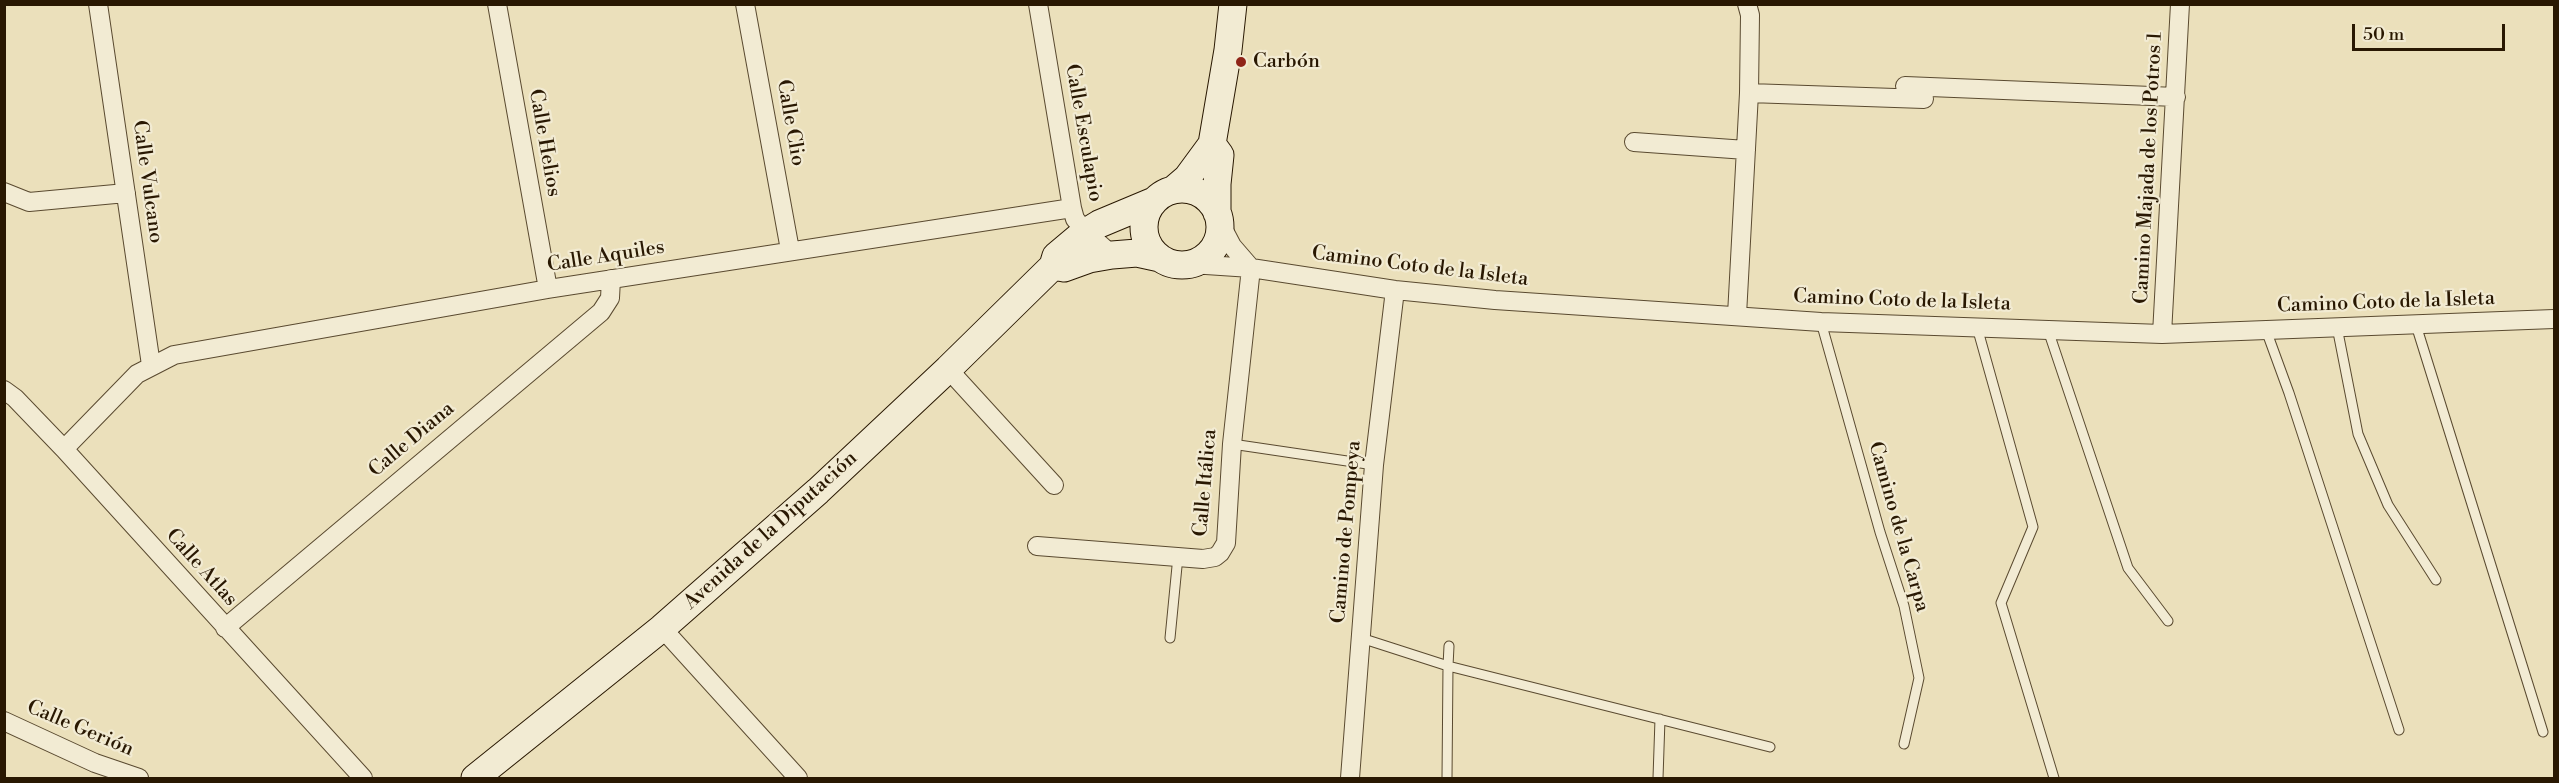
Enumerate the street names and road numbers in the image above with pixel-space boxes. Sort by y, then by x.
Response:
street label: Camino Majada de los Potros 1 [2130,31,2168,305]
street label: Calle Esculapio [1059,62,1107,204]
street label: Calle Clio [771,78,809,168]
street label: Calle Helios [523,87,565,199]
street label: Calle Vulcano [126,119,168,245]
street label: Calle Aquiles [546,236,666,278]
street label: Camino Coto de la Isleta [1310,242,1530,292]
street label: Camino Coto de la Isleta [1793,285,2011,317]
street label: Camino Coto de la Isleta [2277,287,2495,319]
street label: Calle Diana [364,397,460,483]
street label: Calle Itálica [1189,428,1223,538]
street label: Camino de la Carpa [1862,439,1934,615]
street label: Camino de Pompeya [1327,440,1367,624]
street label: Avenida de la Diputación [679,447,863,615]
street label: Calle Atlas [160,524,242,612]
street label: Calle Gerión [23,696,137,762]

